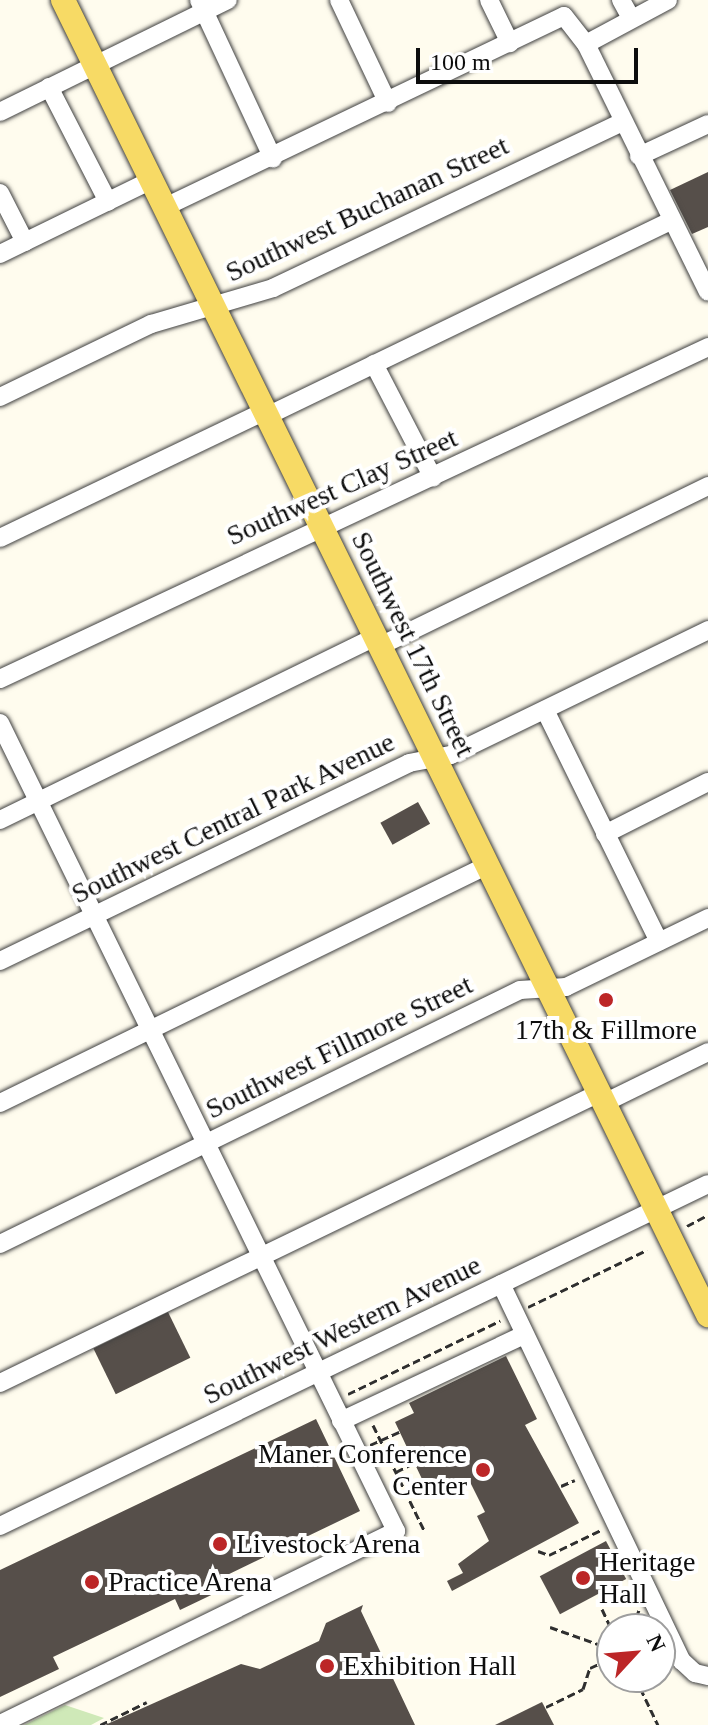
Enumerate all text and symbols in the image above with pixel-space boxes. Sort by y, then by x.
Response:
scale bar [420,32,642,82]
text: 100 m [430,49,491,75]
street label: Southwest Buchanan Street [220,129,514,289]
street label: Southwest Clay Street [221,421,463,553]
street label: Southwest 17th Street [344,526,482,762]
street label: Southwest Central Park Avenue [65,725,401,911]
street label: Southwest Fillmore Street [200,968,478,1126]
marker: 17th & Fillmore [597,991,615,1009]
place label: 17th & Fillmore [515,1013,697,1047]
street label: Southwest Western Avenue [197,1248,487,1412]
place label: Maner Conference Center [258,1437,467,1503]
marker: Maner Conference Center [474,1461,492,1479]
place label: Livestock Arena [236,1527,422,1561]
marker: Livestock Arena [211,1535,229,1553]
place label: Heritage Hall [599,1545,695,1611]
place label: Practice Arena [108,1565,274,1599]
marker: Heritage Hall [574,1569,592,1587]
marker: Practice Arena [83,1573,101,1591]
north arrow [596,1613,676,1693]
text: N [642,1631,671,1656]
place label: Exhibition Hall [343,1649,516,1683]
marker: Exhibition Hall [318,1657,336,1675]

